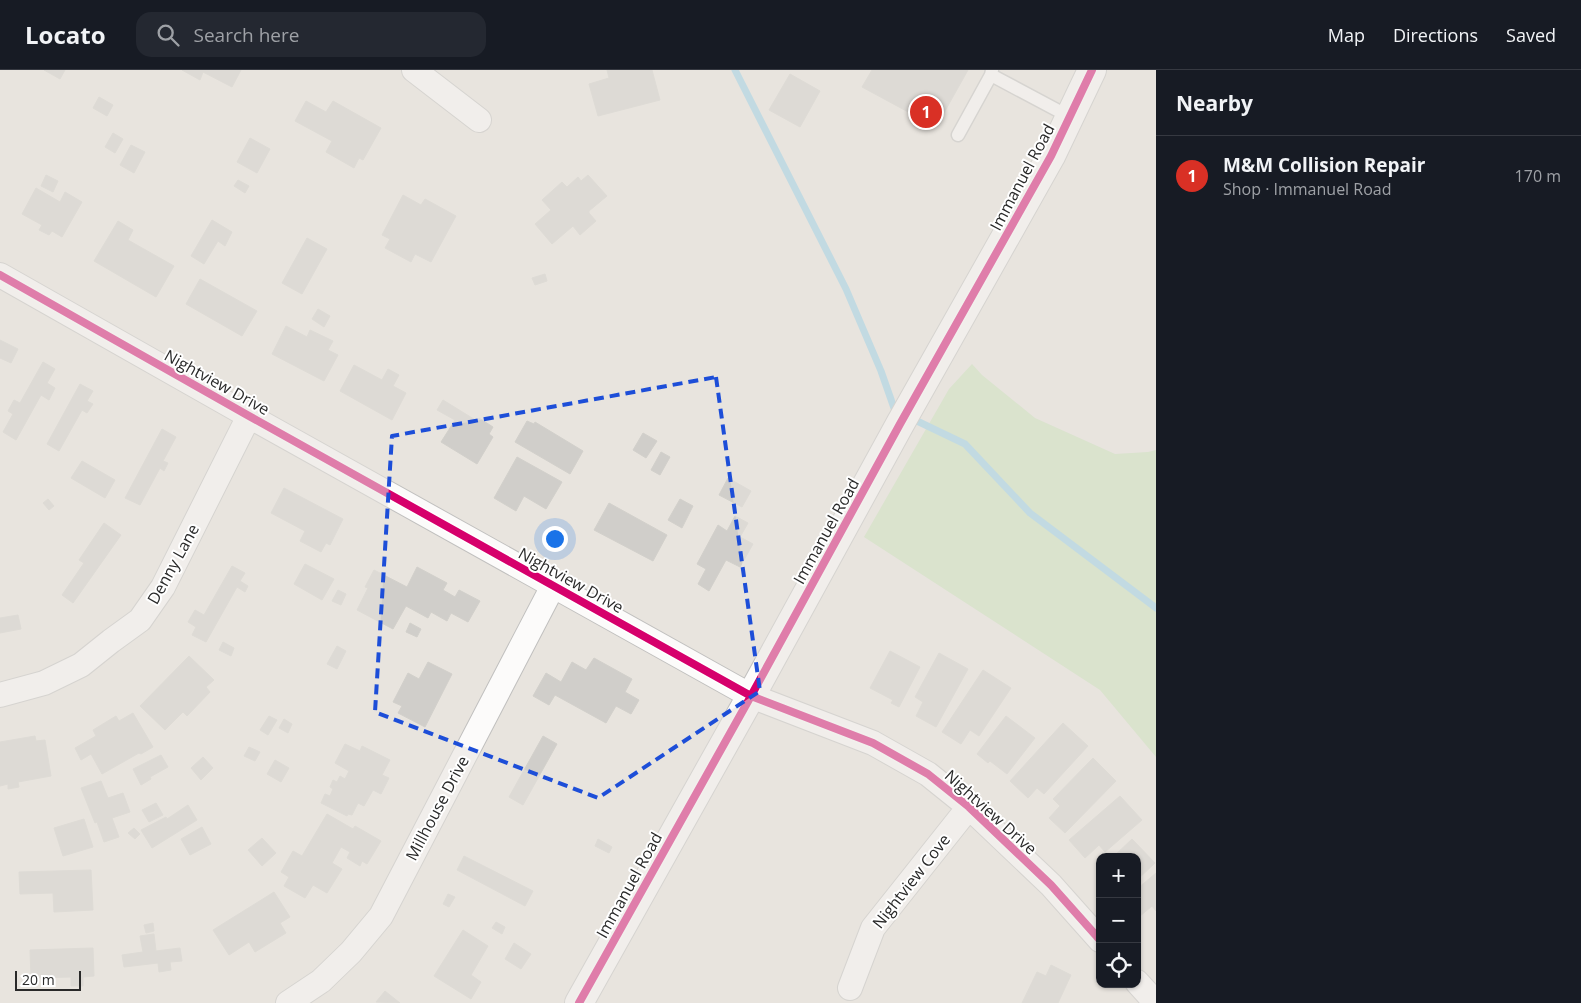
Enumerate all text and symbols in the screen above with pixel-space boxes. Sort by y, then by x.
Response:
search box [136,12,486,57]
text: Locato [25,18,106,51]
icon: search [154,21,182,49]
text: Search here [194,22,299,48]
text: Map [1328,23,1365,47]
text: Directions [1393,23,1478,47]
text: Saved [1506,23,1556,47]
text: Nearby [1176,89,1253,117]
pin: 1 [910,93,942,131]
street label: Immanuel Road [985,120,1059,234]
text: M&M Collision Repair [1223,152,1425,178]
text: 1 [1187,165,1197,187]
text: 170 m [1515,165,1561,187]
text: Shop · Immanuel Road [1223,178,1391,200]
street label: Nightview Drive [160,344,274,420]
street label: Immanuel Road [788,474,864,588]
street label: Denny Lane [142,520,204,608]
your location [542,526,568,552]
street label: Nightview Drive [514,542,628,618]
street label: Millhouse Drive [400,752,474,864]
street label: Nightview Drive [940,765,1042,859]
street label: Immanuel Road [591,828,667,942]
street label: Nightview Cove [867,829,955,933]
map controls [1096,853,1141,988]
button: + [1096,853,1141,898]
button: − [1096,898,1141,943]
button: locate [1096,943,1141,988]
scale bar [15,968,81,991]
text: 20 m [22,970,55,989]

